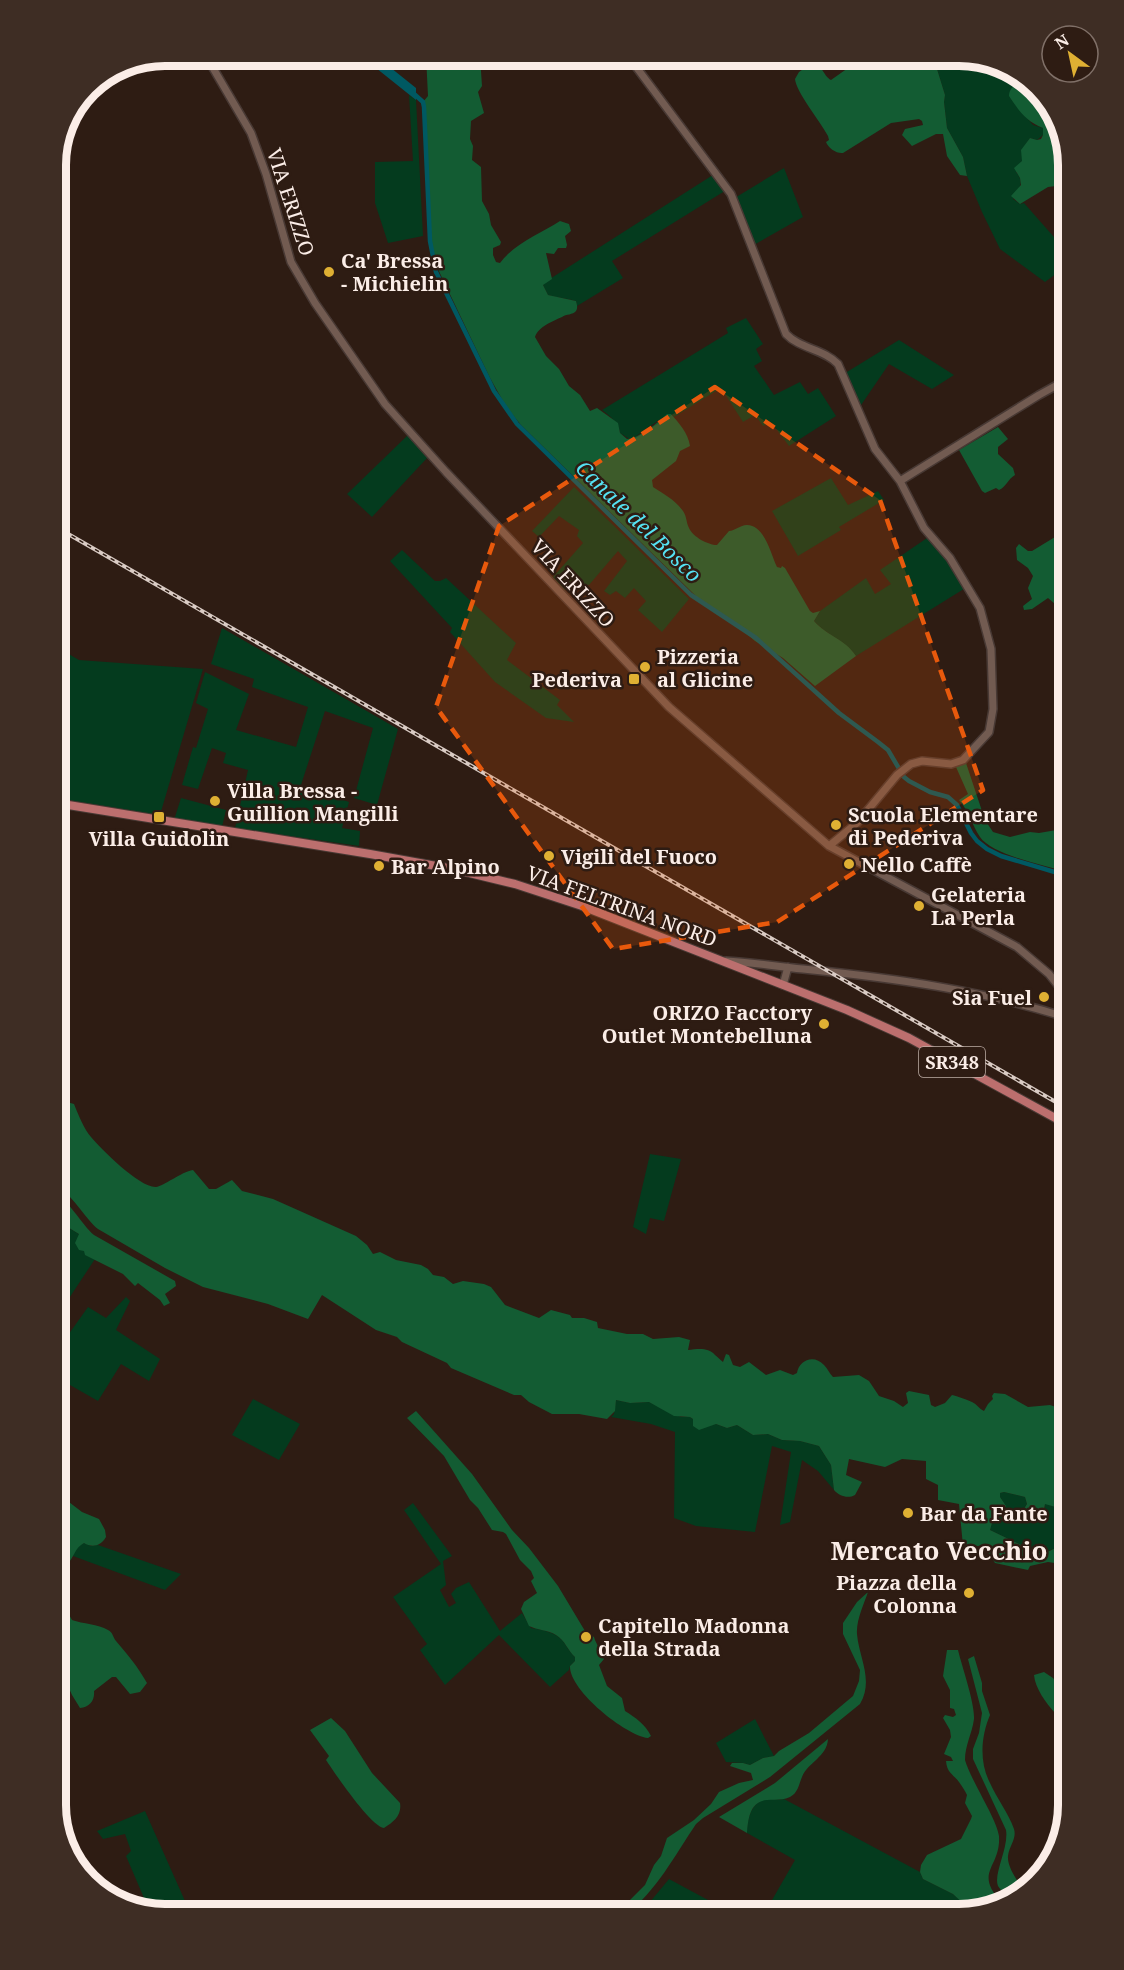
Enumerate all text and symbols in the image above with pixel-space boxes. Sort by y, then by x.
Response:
north arrow [1040,24,1100,84]
text: N [1051,29,1073,54]
street label: VIA ERIZZO [261,145,321,259]
place label: Ca' Bressa - Michielin [341,247,448,297]
marker: Ca' Bressa - Michielin [322,265,336,279]
water label: Canale del Bosco [570,454,708,588]
street label: VIA ERIZZO [525,533,621,633]
place label: Pizzeria al Glicine [657,643,753,693]
marker: Pizzeria al Glicine [638,660,652,674]
place label: Pederiva [532,666,622,693]
marker: Pederiva [627,672,641,686]
place label: Villa Bressa - Guillion Mangilli [227,777,398,827]
marker: Villa Bressa - Guillion Mangilli [208,794,222,808]
place label: Scuola Elementare di Pederiva [848,801,1038,851]
marker: Villa Guidolin [152,810,166,824]
marker: Scuola Elementare di Pederiva [829,818,843,832]
place label: Villa Guidolin [89,825,229,852]
place label: Vigili del Fuoco [561,843,717,870]
marker: Vigili del Fuoco [542,849,556,863]
place label: Nello Caffè [861,851,972,878]
place label: Bar Alpino [391,853,500,880]
marker: Nello Caffè [842,857,856,871]
marker: Bar Alpino [372,859,386,873]
street label: VIA FELTRINA NORD [523,859,721,953]
place label: Gelateria La Perla [931,881,1026,931]
marker: Gelateria La Perla [912,899,926,913]
place label: Sia Fuel [952,984,1032,1011]
marker: Sia Fuel [1037,990,1051,1004]
place label: ORIZO Facctory Outlet Montebelluna [602,999,812,1049]
marker: ORIZO Facctory Outlet Montebelluna [817,1017,831,1031]
road number: SR348 [919,1047,985,1077]
place label: Bar da Fante [920,1500,1048,1527]
marker: Bar da Fante [901,1506,915,1520]
district label: Mercato Vecchio [830,1532,1048,1568]
place label: Piazza della Colonna [836,1569,957,1619]
marker: Piazza della Colonna [962,1586,976,1600]
place label: Capitello Madonna della Strada [598,1612,789,1662]
marker: Capitello Madonna della Strada [579,1630,593,1644]

